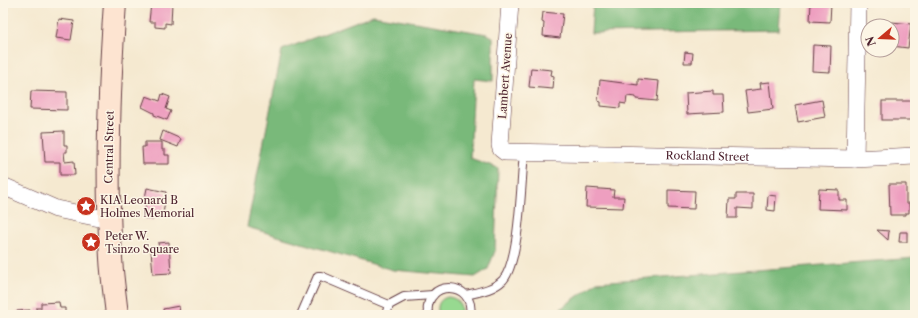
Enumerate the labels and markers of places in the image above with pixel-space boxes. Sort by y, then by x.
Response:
place label: KIA Leonard B Holmes Memorial [100,193,195,220]
place icon: KIA Leonard B Holmes Memorial [75,195,97,217]
place label: Peter W. Tsinzo Square [105,229,179,256]
place icon: Peter W. Tsinzo Square [80,231,102,253]

